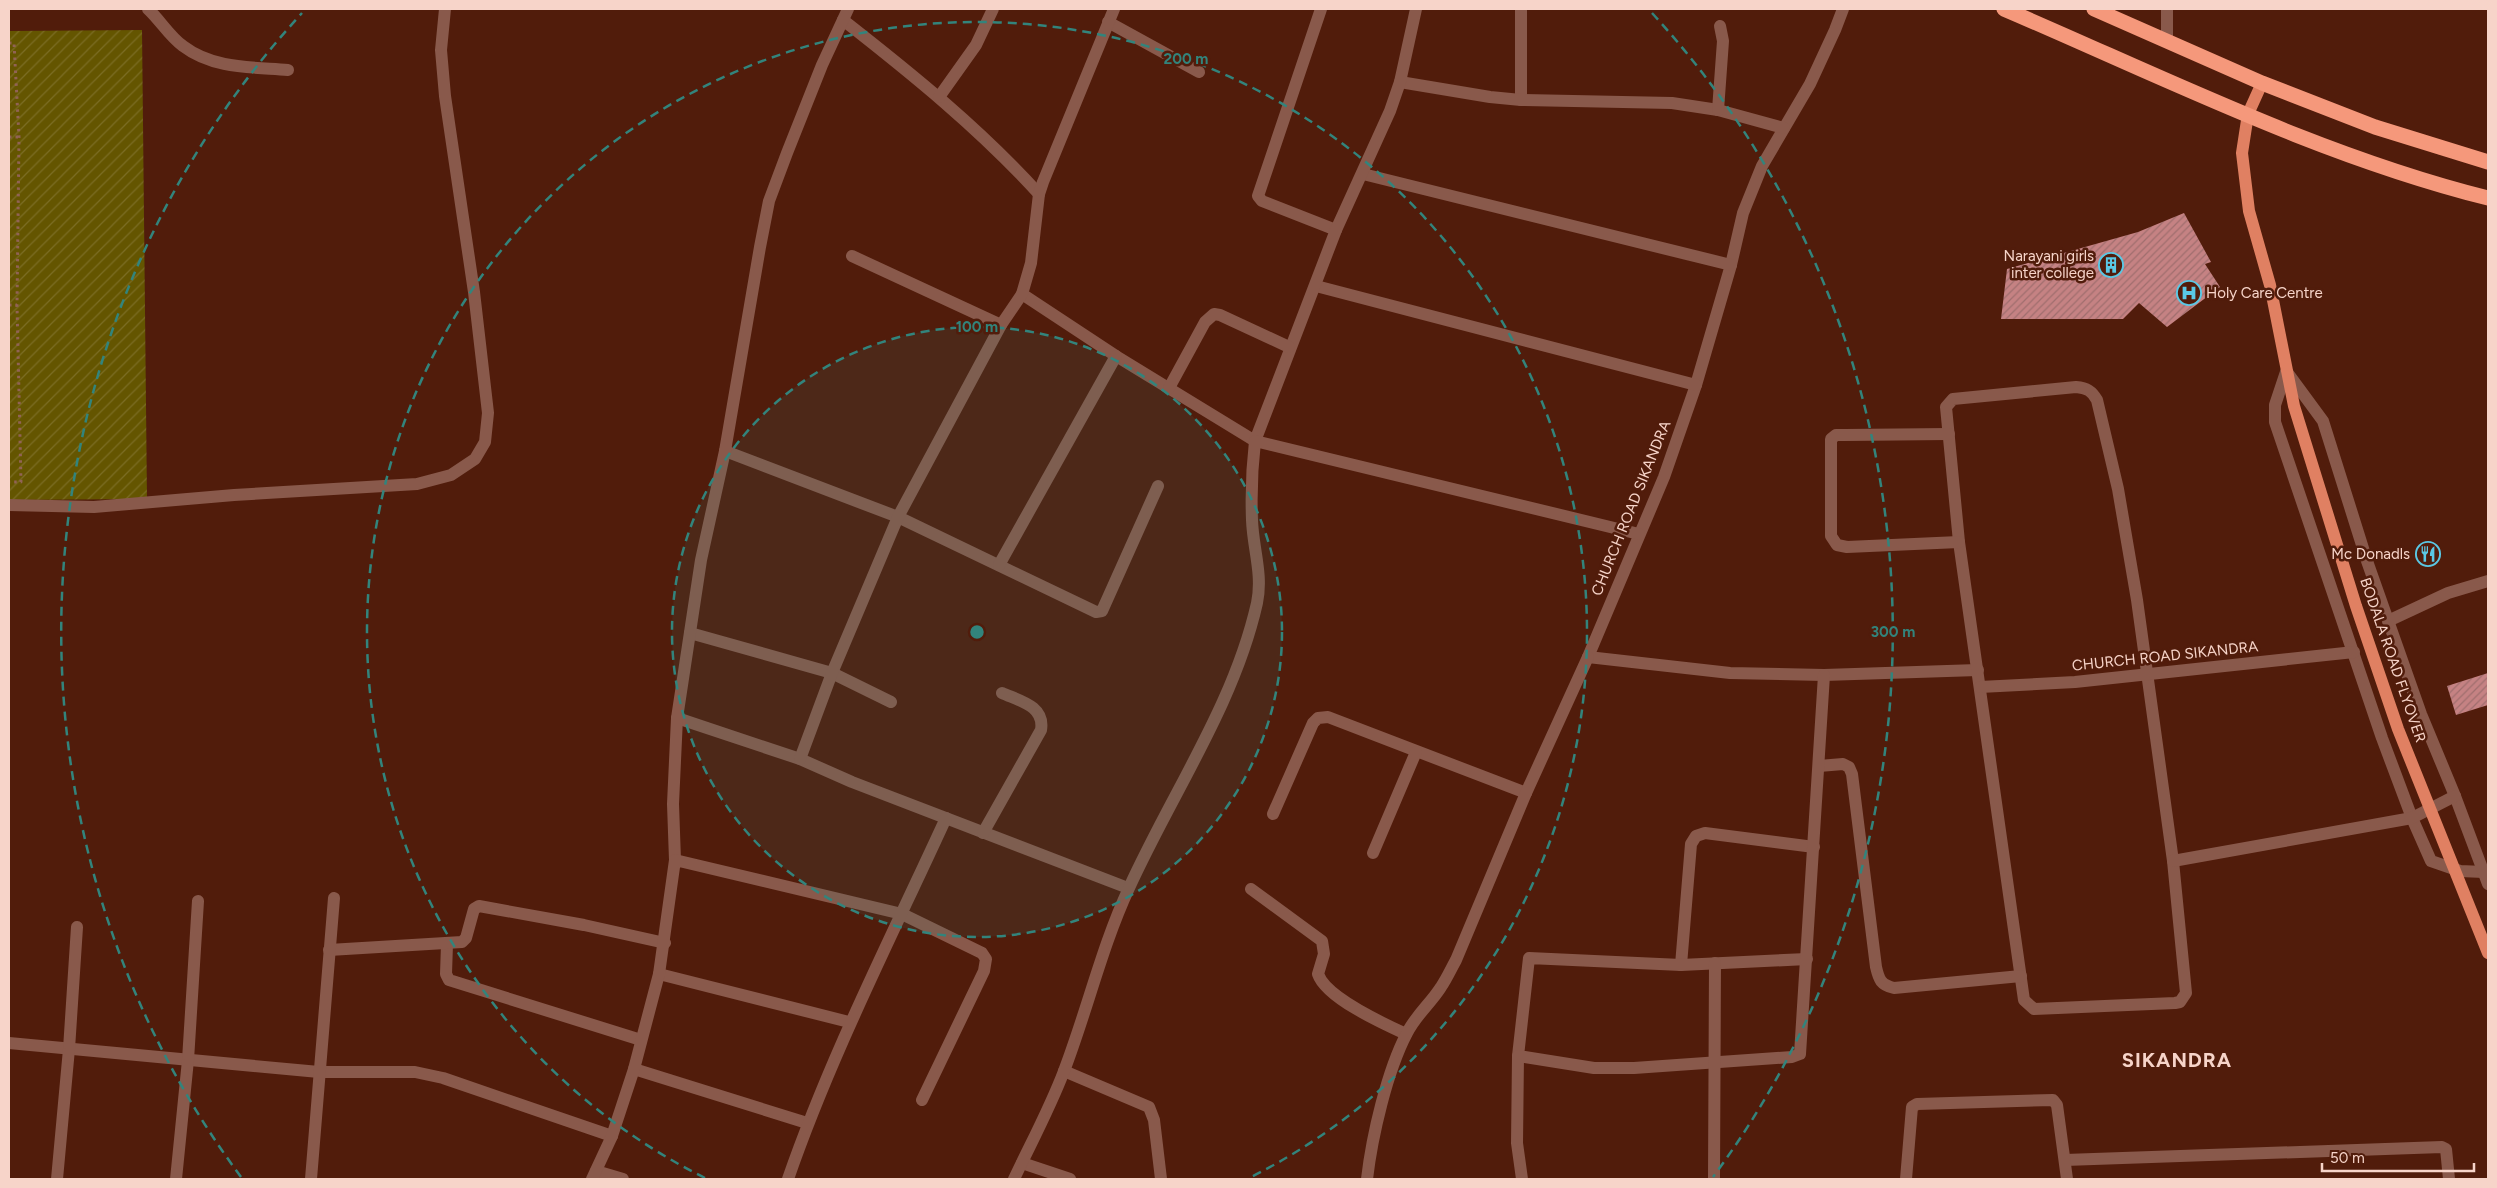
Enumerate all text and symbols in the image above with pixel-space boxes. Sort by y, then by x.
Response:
text: 200 m [1164,50,1208,68]
place label: Narayani girls inter college [2004,247,2094,282]
building icon: Narayani girls inter college [2098,252,2124,278]
hospital icon: Holy Care Centre [2176,280,2202,306]
place label: Holy Care Centre [2206,284,2323,302]
text: 100 m [956,318,998,336]
street label: CHURCH ROAD SIKANDRA [1588,418,1674,598]
restaurant icon: Mc Donadls [2415,541,2441,567]
place label: Mc Donadls [2331,545,2410,563]
street label: BODALA ROAD FLYOVER [2356,575,2430,745]
centre of rings [968,623,986,641]
text: 300 m [1871,623,1915,641]
street label: CHURCH ROAD SIKANDRA [2071,637,2259,675]
district label: SIKANDRA [2122,1048,2232,1072]
scale bar [2322,1140,2474,1172]
text: 50 m [2330,1149,2365,1167]

